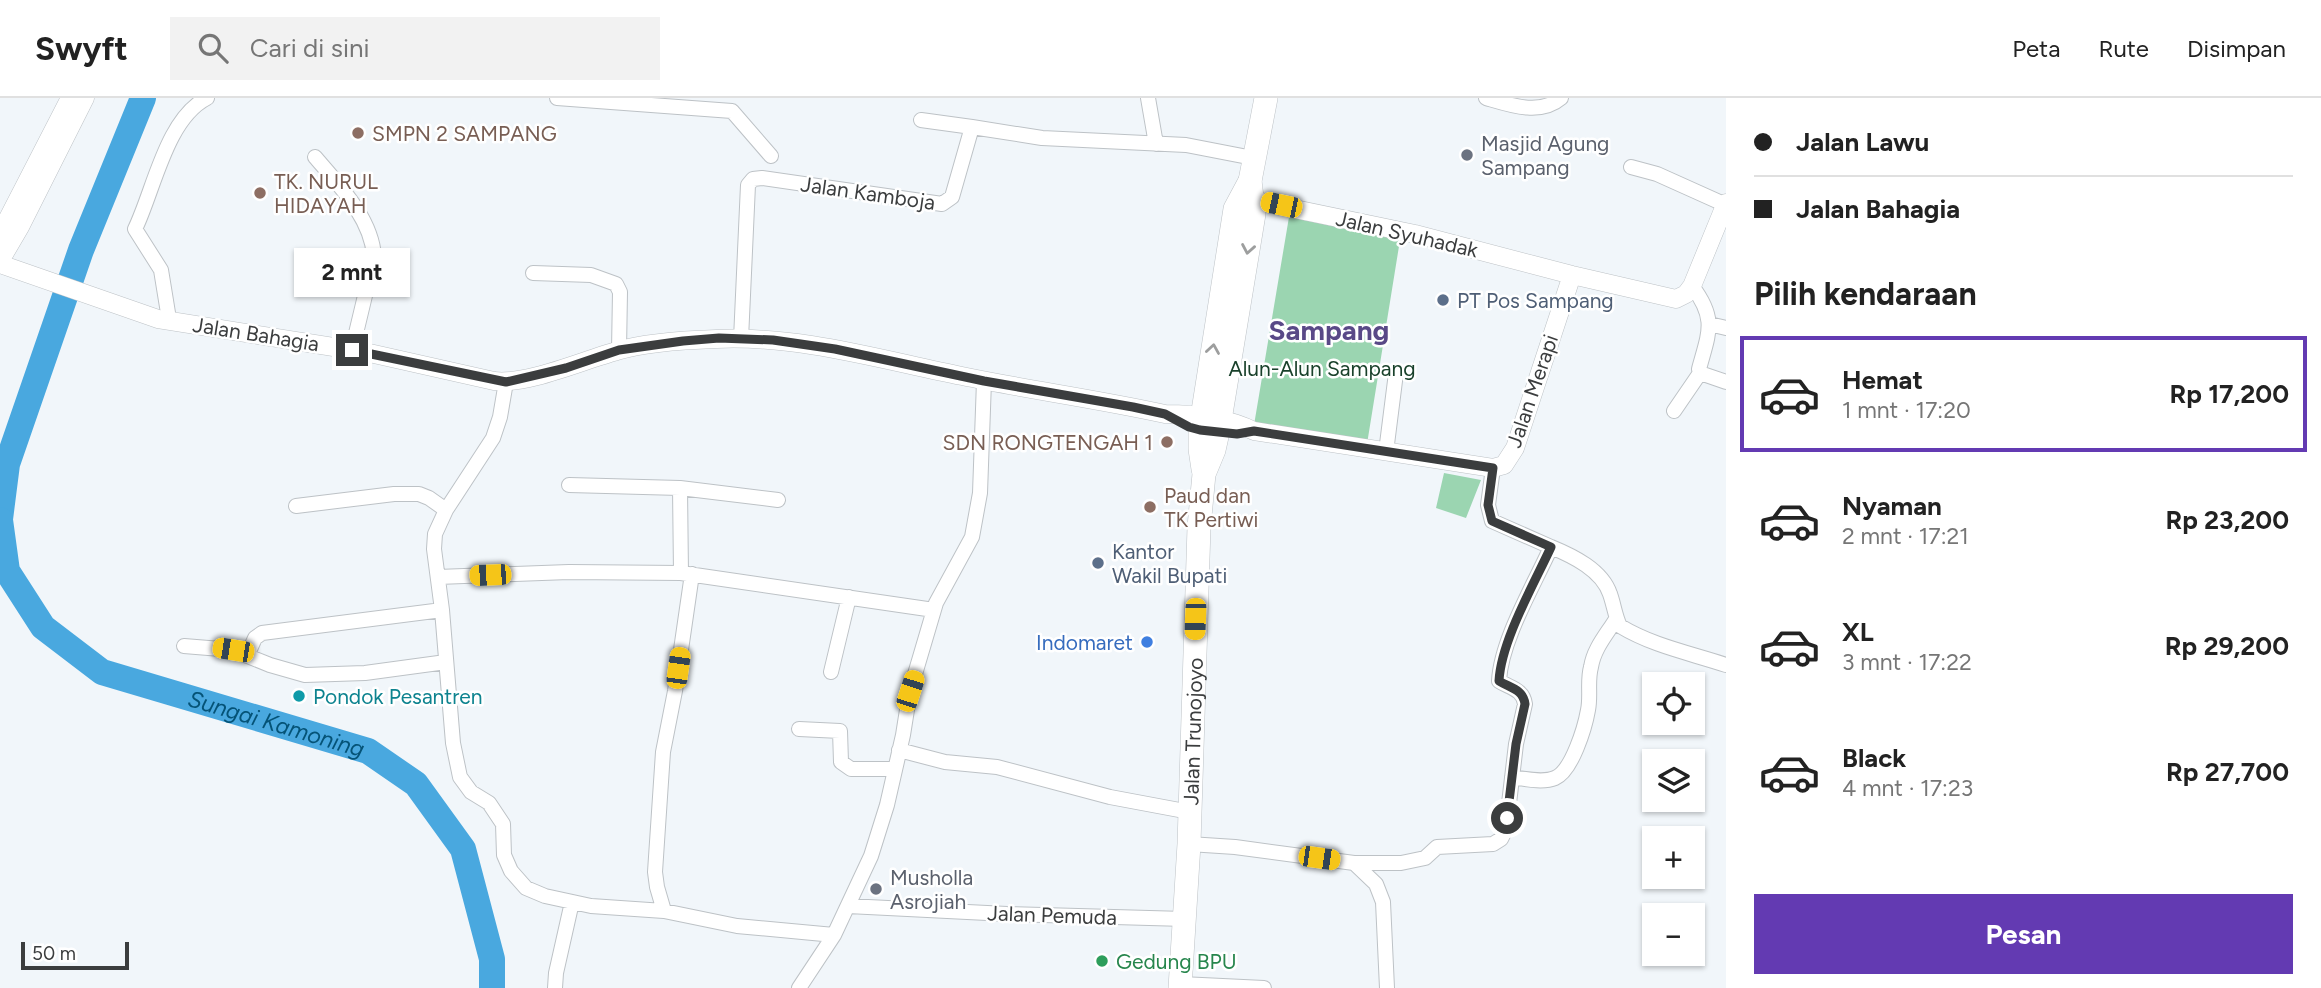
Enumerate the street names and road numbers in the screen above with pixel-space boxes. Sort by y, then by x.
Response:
street label: Jalan Kamboja [799,171,937,215]
street label: Jalan Syuhadak [1334,206,1481,263]
street label: Jalan Bahagia [191,312,321,356]
street label: Jalan Merapi [1501,331,1563,451]
street label: Jalan Trunojoyo [1178,657,1207,806]
street label: Jalan Pemuda [987,900,1117,930]

